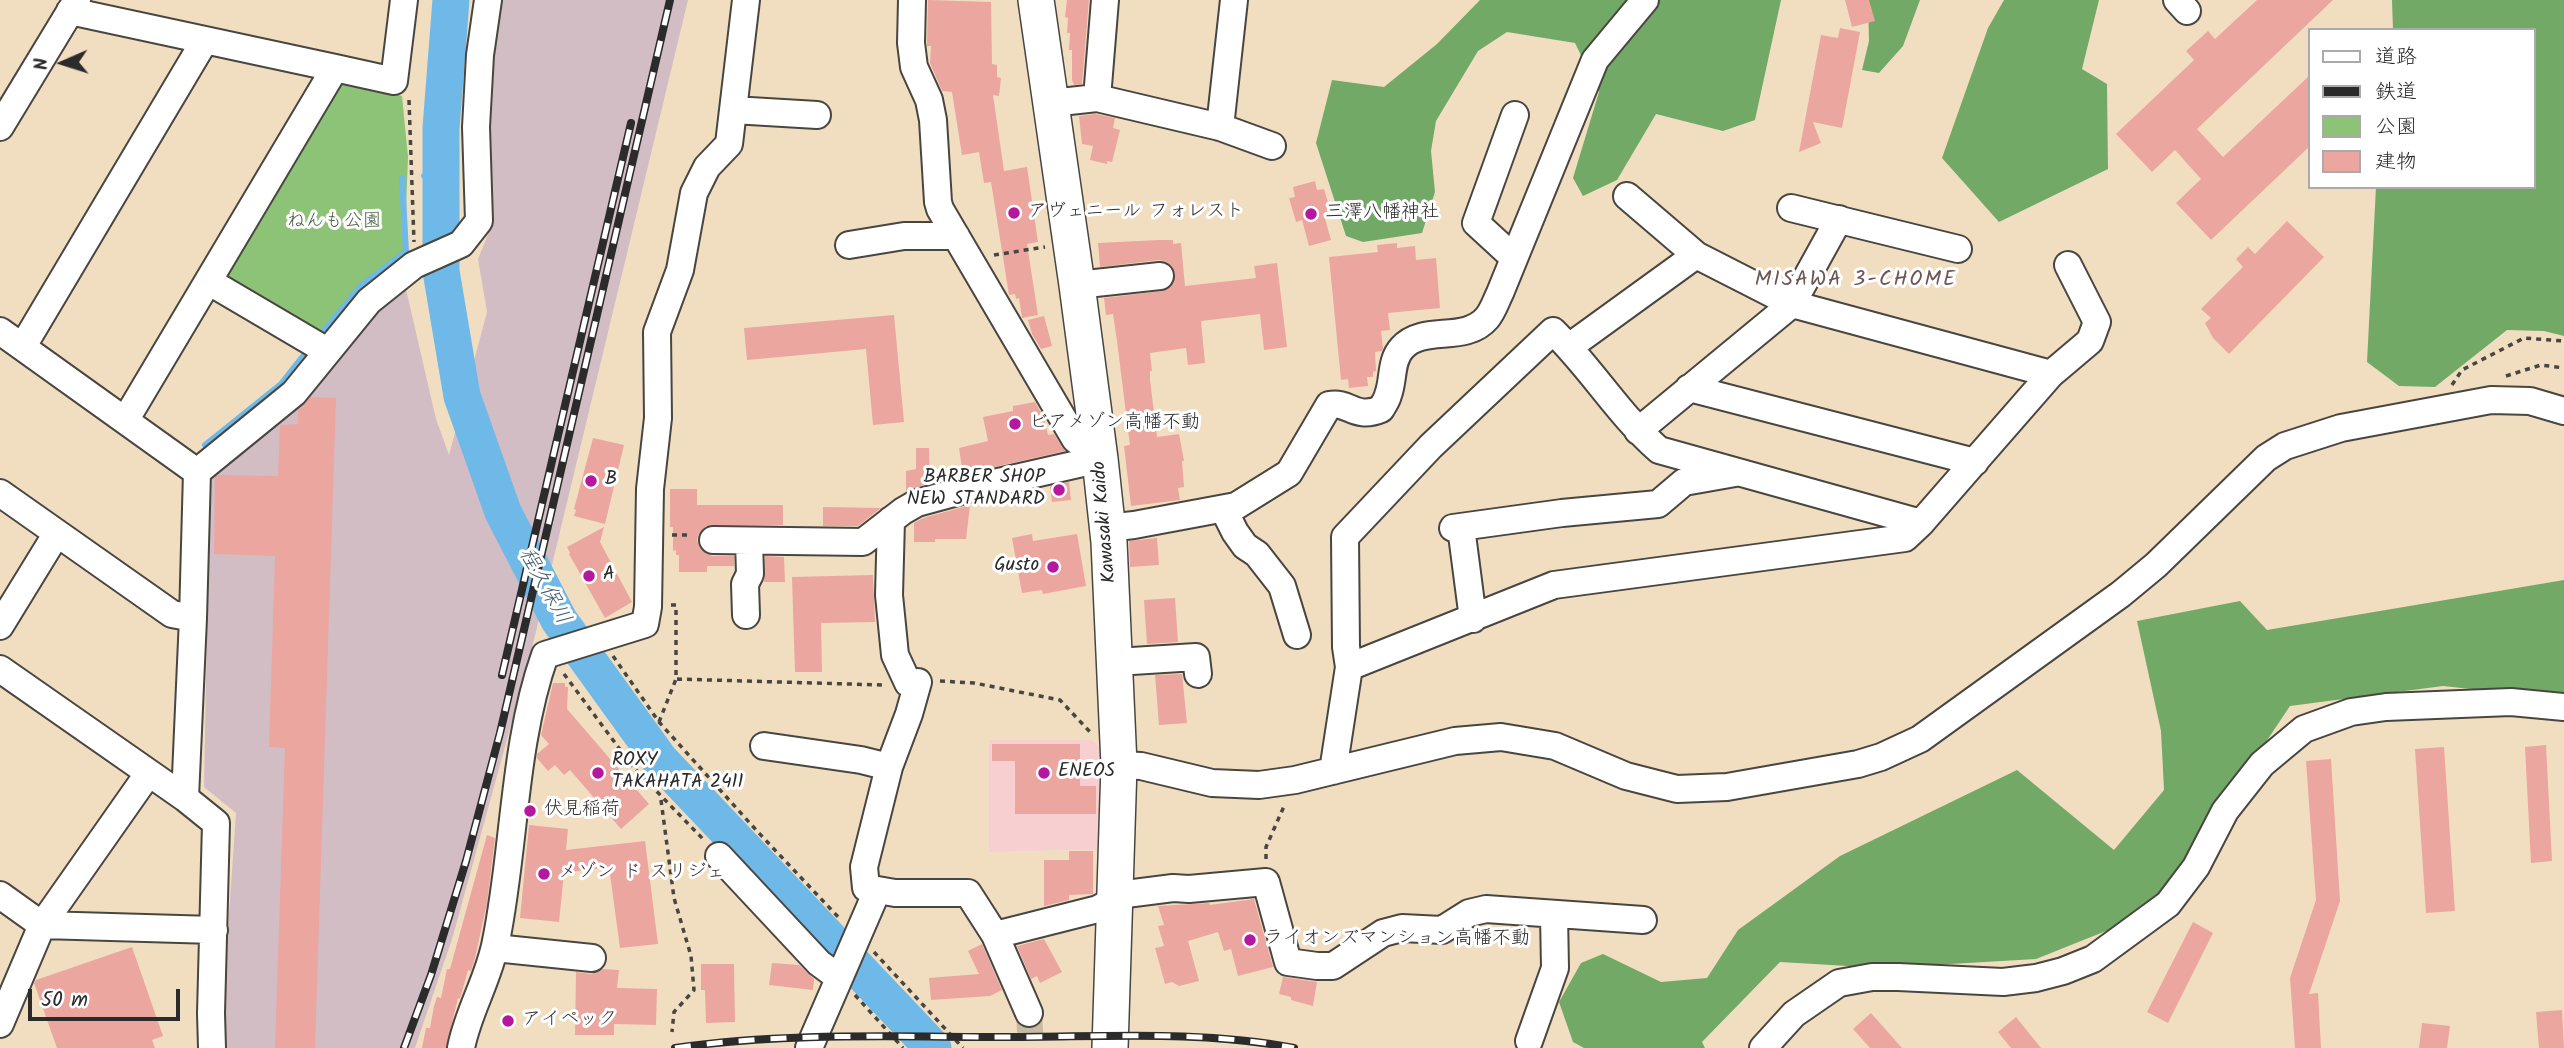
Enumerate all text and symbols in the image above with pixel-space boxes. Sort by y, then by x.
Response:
north arrow [28,28,98,98]
legend [2308,28,2536,189]
text: 道路 [2375,41,2417,74]
text: N [27,57,57,71]
text: 鉄道 [2375,76,2417,109]
text: 公園 [2375,111,2417,144]
text: 建物 [2375,146,2417,179]
place label: アヴェニール フォレスト [1028,202,1244,224]
place label: 三澤八幡神社 [1325,203,1439,225]
marker: アヴェニール フォレスト [1006,205,1022,221]
marker: 三澤八幡神社 [1303,206,1319,222]
park label: ねんも公園 [287,212,381,234]
district label: MISAWA 3-CHOME [1756,268,1956,294]
place label: ビアメゾン高幡不動 [1029,413,1200,435]
marker: ビアメゾン高幡不動 [1007,416,1023,432]
street label: Kawasaki Kaido [1089,460,1123,584]
place label: BARBER SHOP NEW STANDARD [907,468,1045,512]
place label: B [605,470,617,492]
marker: B [583,473,599,489]
marker: BARBER SHOP NEW STANDARD [1051,482,1067,498]
water label: 程久保川 [512,544,574,630]
place label: Gusto [994,556,1039,578]
marker: Gusto [1045,559,1061,575]
place label: A [603,565,615,587]
marker: A [581,568,597,584]
place label: ROXY TAKAHATA 2411 [612,751,744,795]
place label: ENEOS [1058,762,1115,784]
marker: ROXY TAKAHATA 2411 [590,765,606,781]
marker: ENEOS [1036,765,1052,781]
place label: 伏見稲荷 [544,800,620,822]
marker: 伏見稲荷 [522,803,538,819]
place label: メゾン ド スリジェ [558,863,725,885]
marker: メゾン ド スリジェ [536,866,552,882]
place label: ライオンズマンション高幡不動 [1264,929,1530,951]
marker: ライオンズマンション高幡不動 [1242,932,1258,948]
scale bar [32,974,184,1018]
text: 50 m [41,984,88,1017]
place label: アイペック [522,1010,617,1032]
marker: アイペック [500,1013,516,1029]

